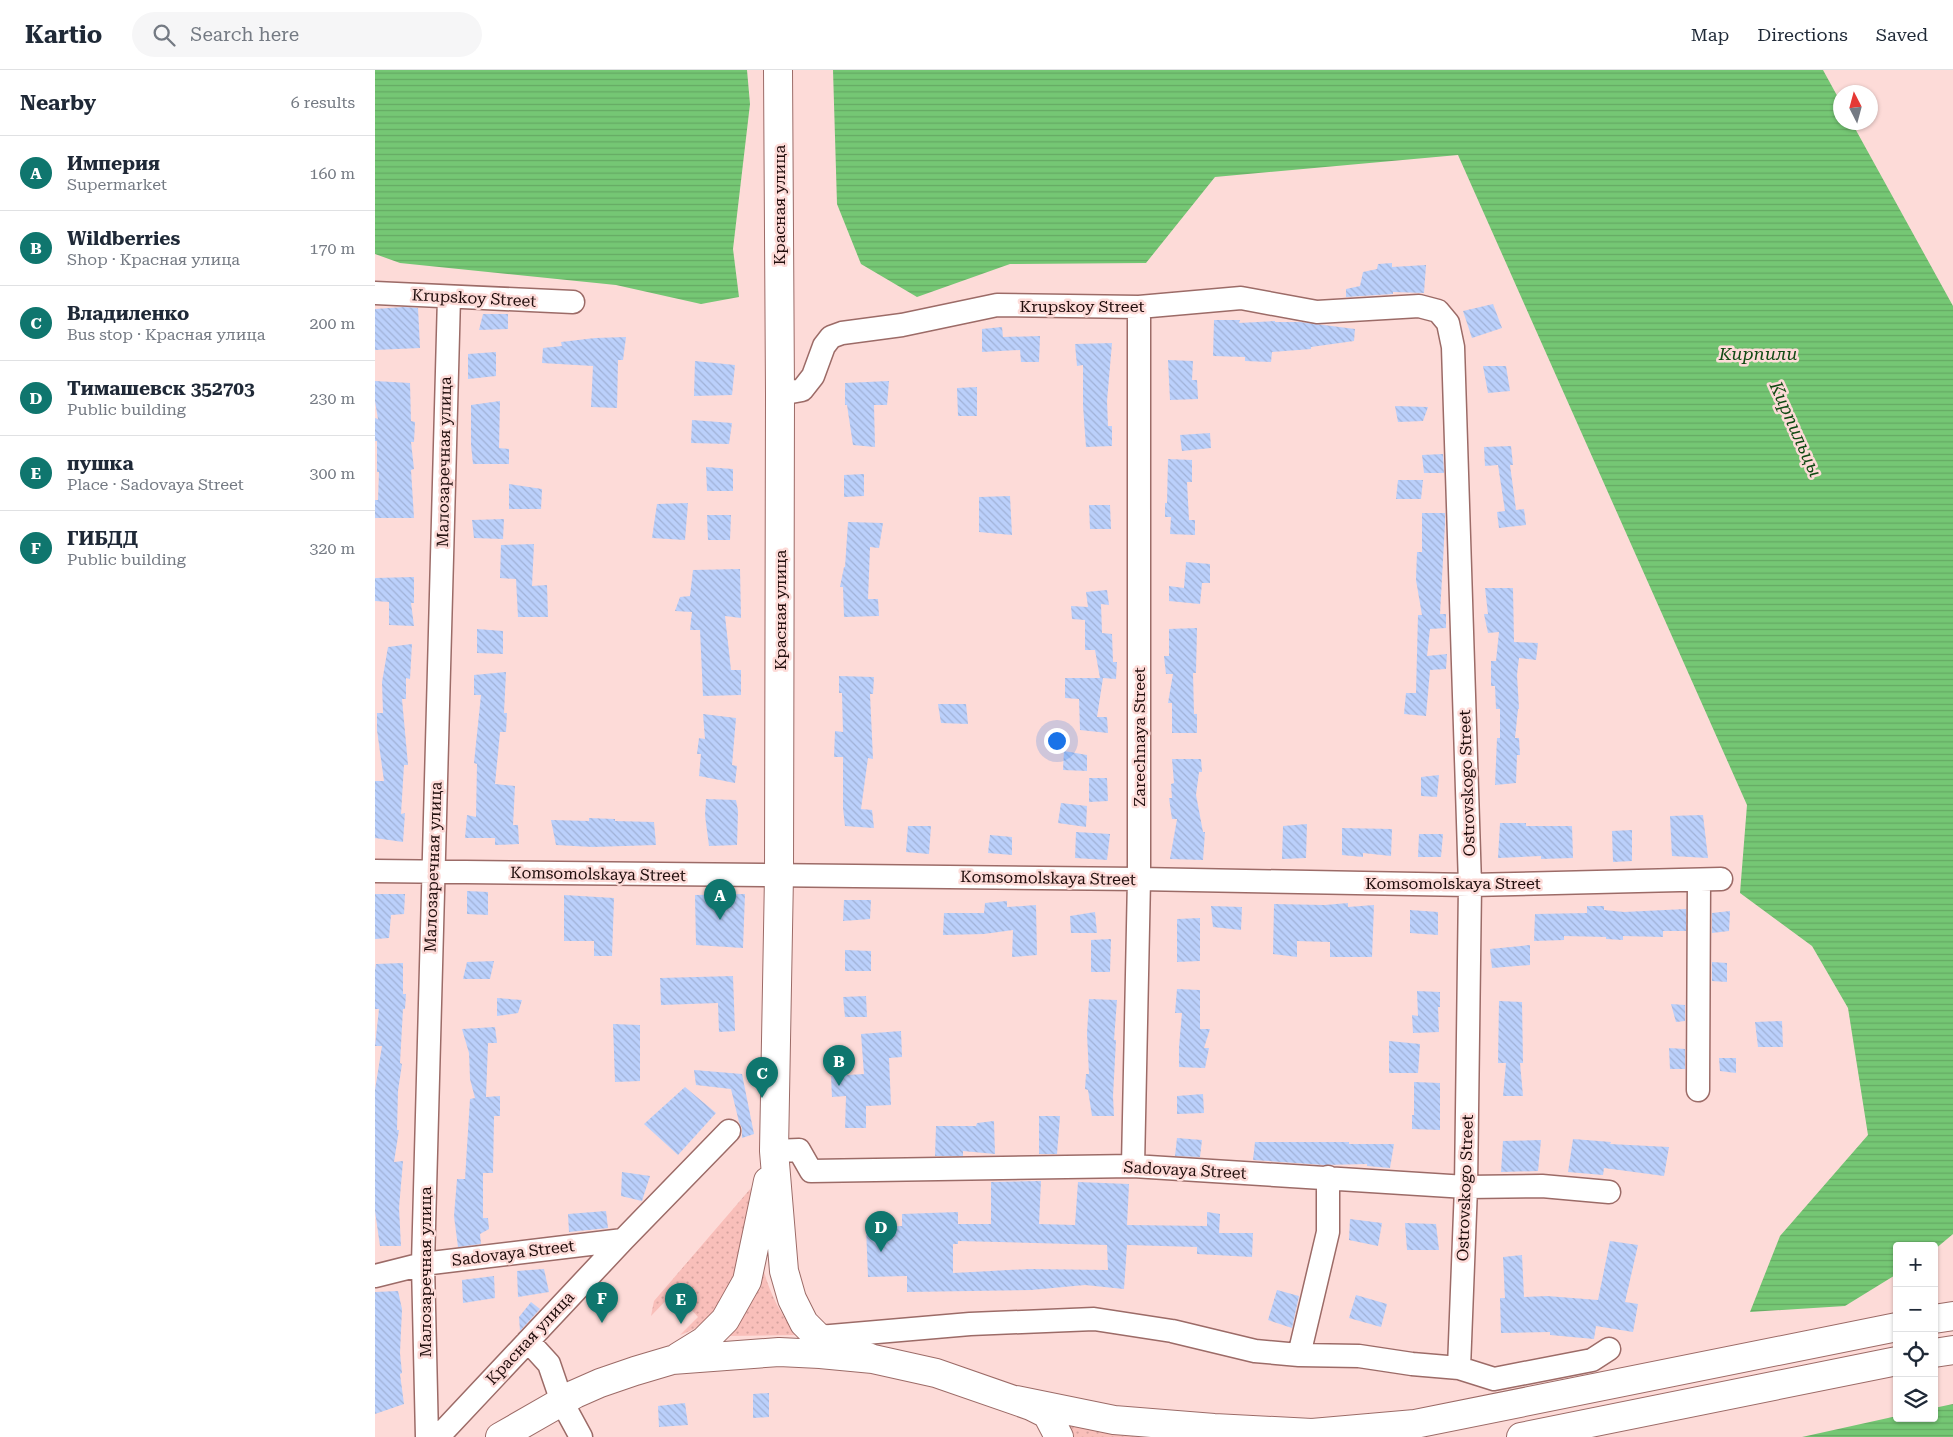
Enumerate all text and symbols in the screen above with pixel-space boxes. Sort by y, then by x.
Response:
search box [132,12,482,57]
text: Kartio [25,21,102,49]
icon: search [150,21,178,49]
text: Search here [190,23,299,46]
text: Map [1691,24,1729,45]
text: Directions [1757,24,1848,45]
text: Saved [1876,24,1928,45]
north arrow [1833,85,1878,130]
text: Nearby [20,91,96,115]
text: 6 results [291,93,355,112]
street label: Красная улица [770,145,789,265]
text: Империя [67,152,160,175]
text: A [30,164,42,183]
text: 160 m [309,164,355,183]
text: Supermarket [67,175,167,194]
text: Wildberries [67,227,180,250]
text: B [30,239,42,258]
text: 170 m [309,239,355,258]
text: Shop · Красная улица [67,250,240,269]
street label: Krupskoy Street [411,285,537,311]
street label: Krupskoy Street [1020,297,1144,316]
text: Владиленко [67,302,189,325]
text: C [30,314,42,333]
text: 200 m [309,314,355,333]
text: Bus stop · Красная улица [67,325,265,344]
water label: Кирпили [1718,343,1797,364]
street label: Малозаречная улица [433,376,455,548]
text: Тимашевск 352703 [67,377,255,400]
water label: Кирпильцы [1765,377,1826,480]
text: D [30,389,42,408]
text: 230 m [309,389,355,408]
text: Public building [67,400,186,419]
text: пушка [67,452,134,475]
text: E [31,464,41,483]
text: 300 m [309,464,355,483]
text: Place · Sadovaya Street [67,475,244,494]
text: ГИБДД [67,527,138,550]
text: F [31,539,41,558]
text: 320 m [309,539,355,558]
text: Public building [67,550,186,569]
street label: Красная улица [771,550,790,670]
street label: Zarechnaya Street [1130,667,1149,807]
street label: Ostrovskogo Street [1455,709,1479,857]
your location [1044,728,1070,754]
street label: Малозаречная улица [421,781,445,953]
street label: Komsomolskaya Street [510,863,686,885]
street label: Komsomolskaya Street [960,867,1136,889]
street label: Komsomolskaya Street [1365,874,1541,893]
pin: A [704,879,736,920]
pin: B [823,1045,855,1086]
pin: C [746,1057,778,1098]
street label: Ostrovskogo Street [1453,1114,1477,1262]
street label: Sadovaya Street [1123,1157,1247,1183]
street label: Малозаречная улица [416,1186,435,1357]
pin: D [865,1211,897,1252]
street label: Sadovaya Street [451,1236,575,1270]
map controls [1893,1242,1938,1422]
button: + [1893,1242,1938,1287]
pin: F [586,1282,618,1323]
pin: E [665,1283,697,1324]
street label: Красная улица [482,1287,578,1388]
button: − [1893,1287,1938,1332]
button: locate [1893,1332,1938,1377]
button: layers [1893,1377,1938,1422]

